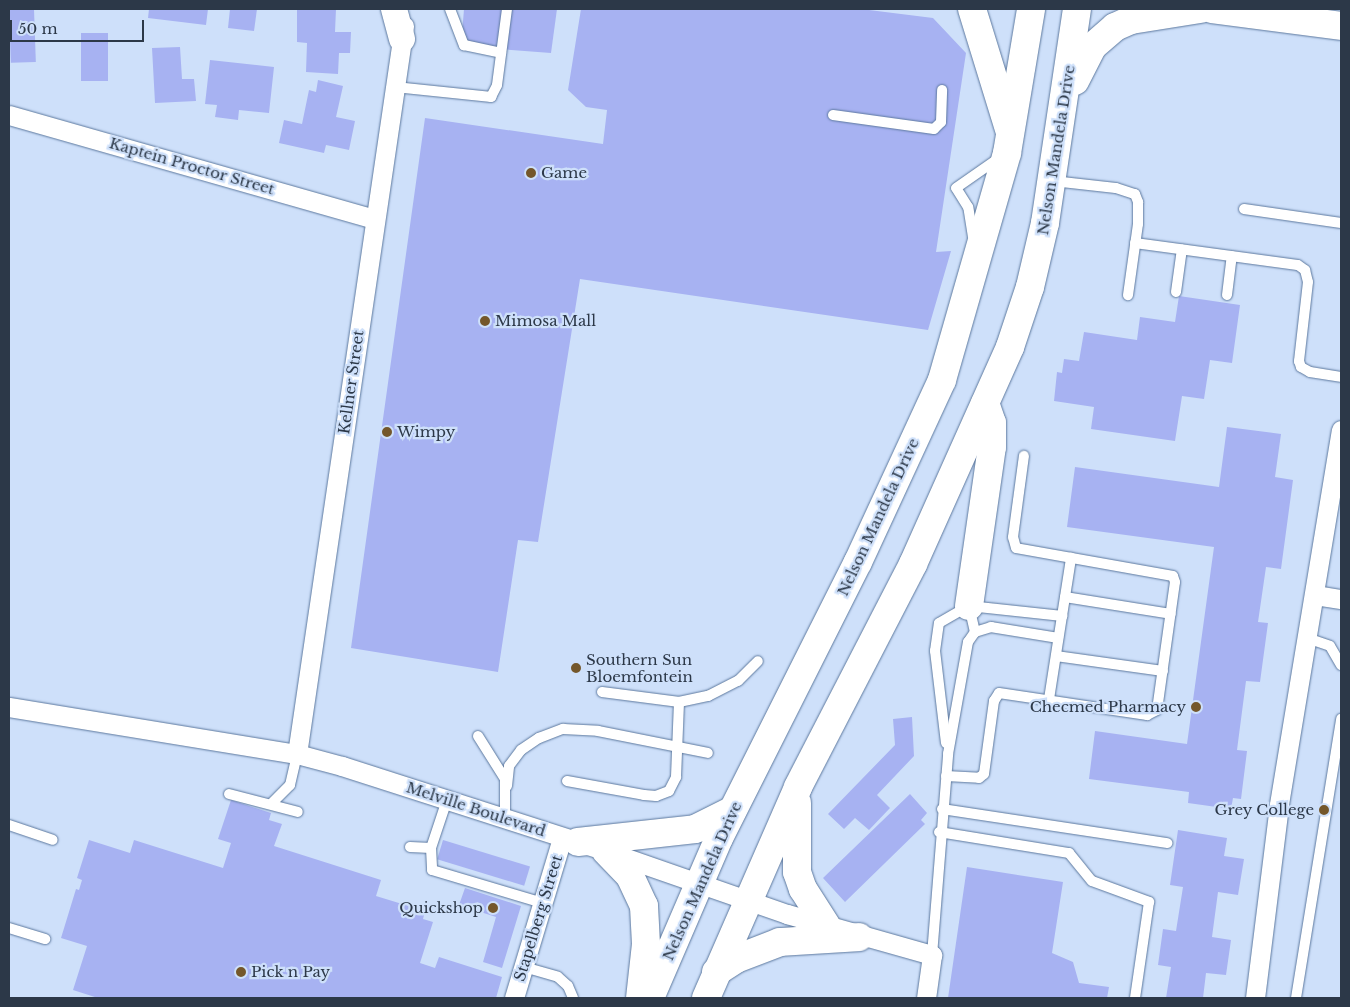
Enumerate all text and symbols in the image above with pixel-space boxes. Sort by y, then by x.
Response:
scale bar [12,10,146,42]
text: 50 m [18,19,58,38]
street label: Nelson Mandela Drive [1034,64,1078,236]
street label: Kaptein Proctor Street [107,134,277,198]
place label: Game [541,164,587,182]
marker: Game [525,167,537,179]
place label: Mimosa Mall [495,312,596,330]
marker: Mimosa Mall [479,315,491,327]
street label: Kellner Street [335,329,367,435]
place label: Wimpy [397,423,455,441]
marker: Wimpy [381,426,393,438]
street label: Nelson Mandela Drive [834,435,922,599]
place label: Southern Sun Bloemfontein [586,650,693,685]
marker: Southern Sun Bloemfontein [570,662,582,674]
place label: Checmed Pharmacy [1030,698,1186,716]
marker: Checmed Pharmacy [1190,701,1202,713]
street label: Melville Boulevard [404,778,548,840]
street label: Nelson Mandela Drive [659,799,745,963]
place label: Grey College [1214,801,1314,819]
marker: Grey College [1318,804,1330,816]
street label: Stapelberg Street [510,853,566,983]
place label: Quickshop [399,899,483,917]
marker: Quickshop [487,902,499,914]
place label: Pick n Pay [251,963,330,981]
marker: Pick n Pay [235,966,247,978]

